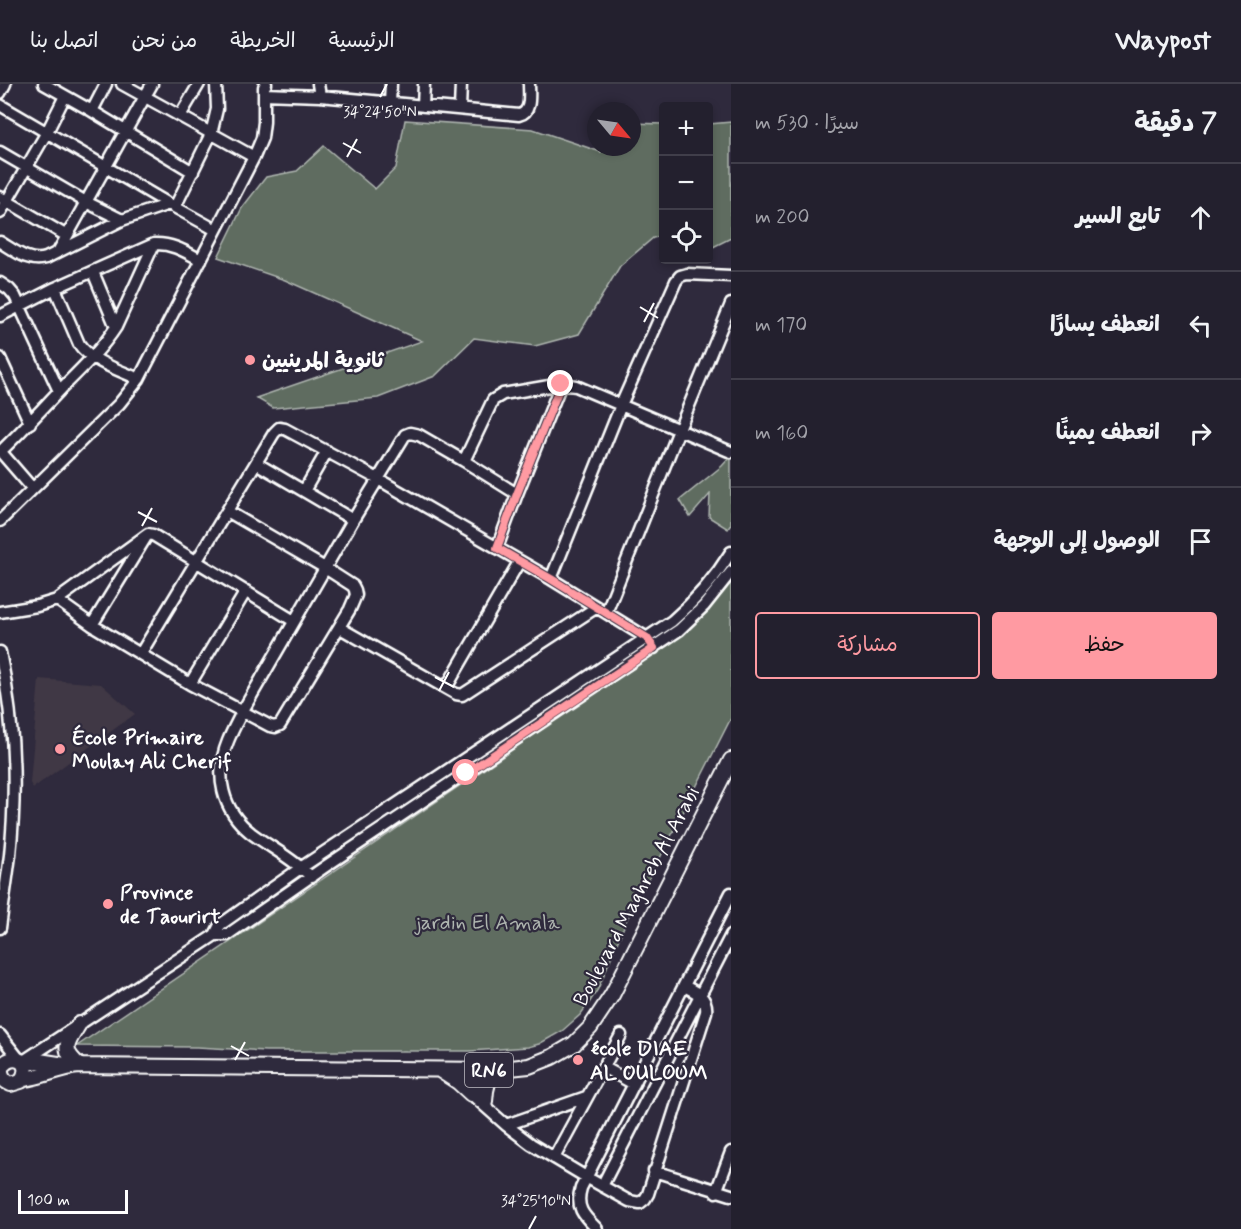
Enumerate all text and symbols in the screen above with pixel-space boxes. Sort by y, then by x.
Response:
text: Waypost [1115,23,1211,60]
text: اتصل بنا [30,27,98,55]
text: من نحن [131,27,197,55]
text: الخريطة [230,27,296,55]
text: الرئيسية [329,27,395,55]
north arrow [587,102,641,156]
map controls [659,102,713,264]
button: + [659,102,713,156]
text: 34°24'50"N [343,103,417,123]
text: 7 دقيقة [1134,107,1217,141]
text: سيرًا · 530 m [755,110,859,137]
button: − [659,156,713,210]
icon: ahead [1184,201,1217,234]
text: تابع السير [1076,203,1160,231]
text: 200 m [755,204,810,231]
button: locate [659,210,713,264]
icon: left [1184,309,1217,342]
text: انعطف يسارًا [1050,311,1160,339]
text: 170 m [755,312,807,339]
place label: ثانوية المرينيين [262,347,385,375]
marker: ثانوية المرينيين [243,353,257,367]
route end [547,370,573,396]
icon: right [1184,417,1217,450]
text: انعطف يمينًا [1056,419,1160,447]
text: 160 m [755,420,808,447]
icon: arrive [1184,525,1217,558]
text: الوصول إلى الوجهة [993,527,1160,555]
button: مشاركة [755,612,980,679]
button: حفظ [992,612,1217,679]
place label: École Primaire Moulay Ali Cherif [72,724,231,776]
marker: École Primaire Moulay Ali Cherif [53,742,67,756]
route start [452,759,478,785]
street label: Boulevard Maghreb Al Arabi [567,782,707,1011]
place label: Province de Taourirt [120,879,220,931]
marker: Province de Taourirt [101,897,115,911]
park label: jardin El Amala [413,909,560,937]
place label: école DIAE AL OULOUM [590,1035,708,1087]
road number: RN6 [465,1053,513,1087]
marker: école DIAE AL OULOUM [571,1053,585,1067]
scale bar [18,1187,128,1214]
text: 100 m [27,1190,70,1211]
text: 34°25'10"N [501,1192,571,1212]

